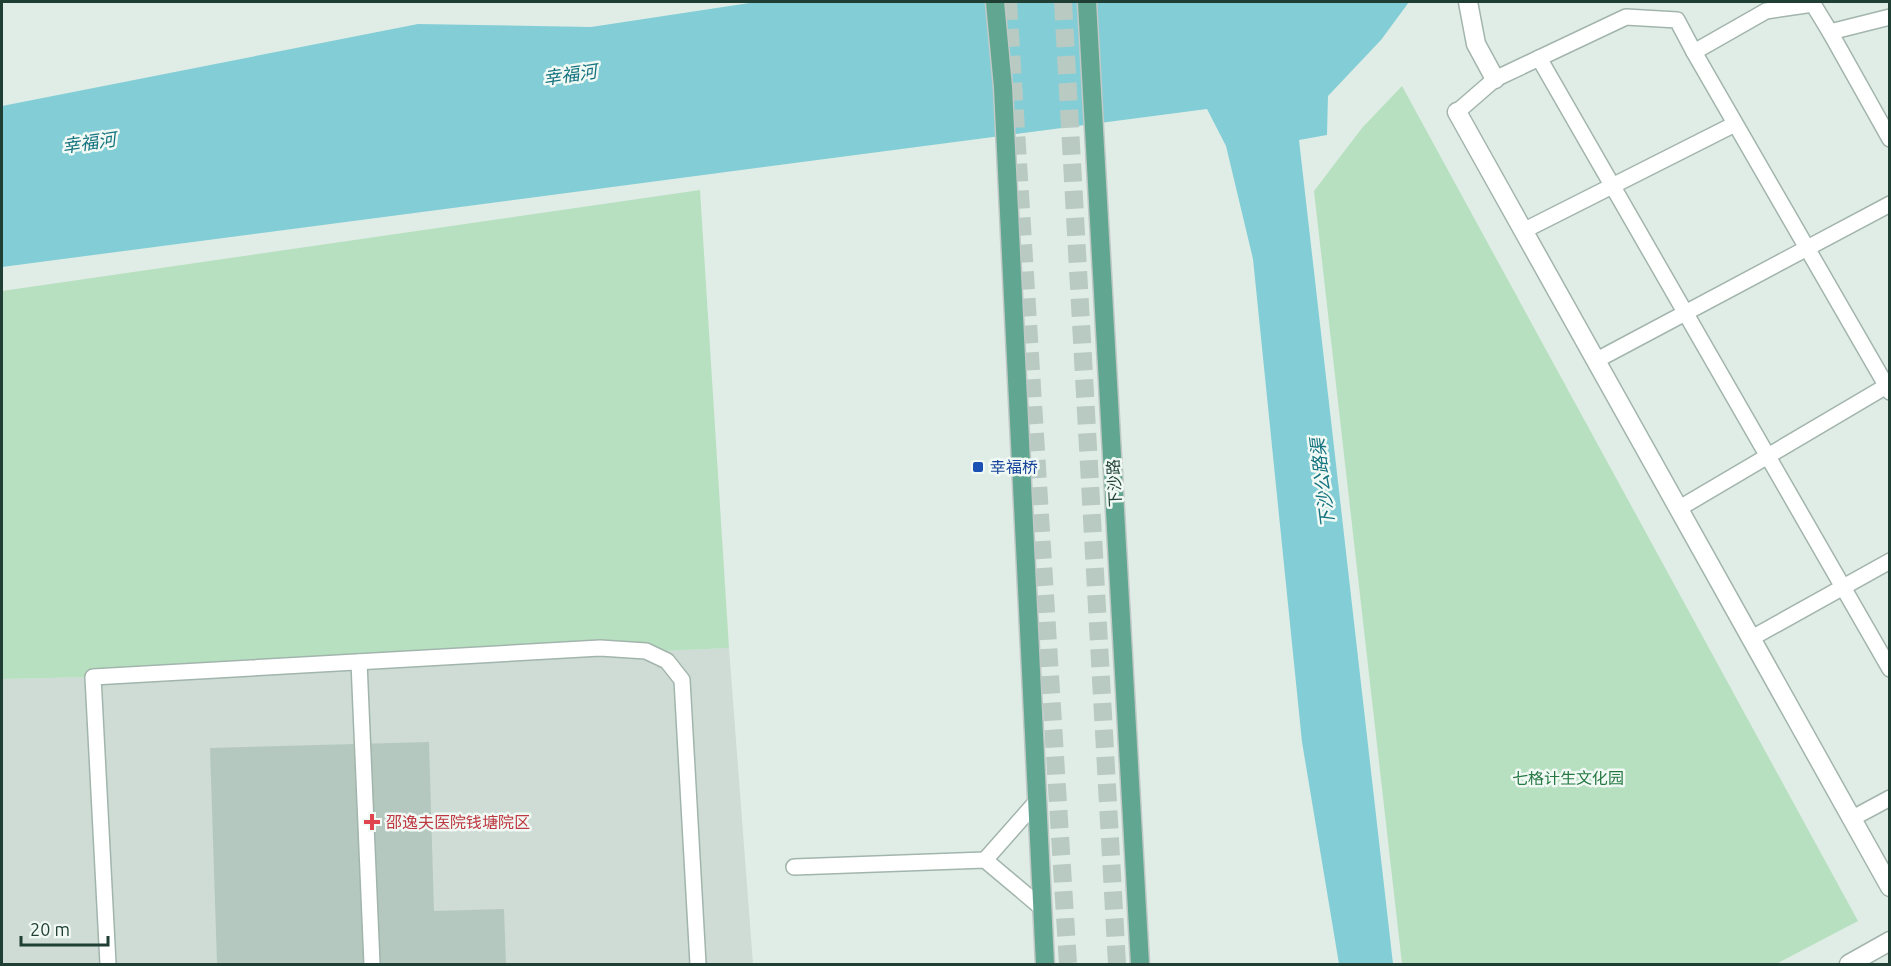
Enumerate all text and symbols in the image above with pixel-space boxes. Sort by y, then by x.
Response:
water label: 幸福河 [542,60,601,88]
water label: 幸福河 [61,128,120,156]
water label: 下沙公路渠 [1306,434,1337,529]
place label: 幸福桥 [990,458,1038,476]
street label: 下沙路 [1104,459,1124,507]
marker: 幸福桥 [971,460,985,474]
park label: 七格计生文化园 [1512,769,1624,787]
marker: 邵逸夫医院钱塘院区 [363,813,381,831]
place label: 邵逸夫医院钱塘院区 [386,813,530,831]
scale bar [21,909,108,947]
text: 20 m [30,919,70,939]

